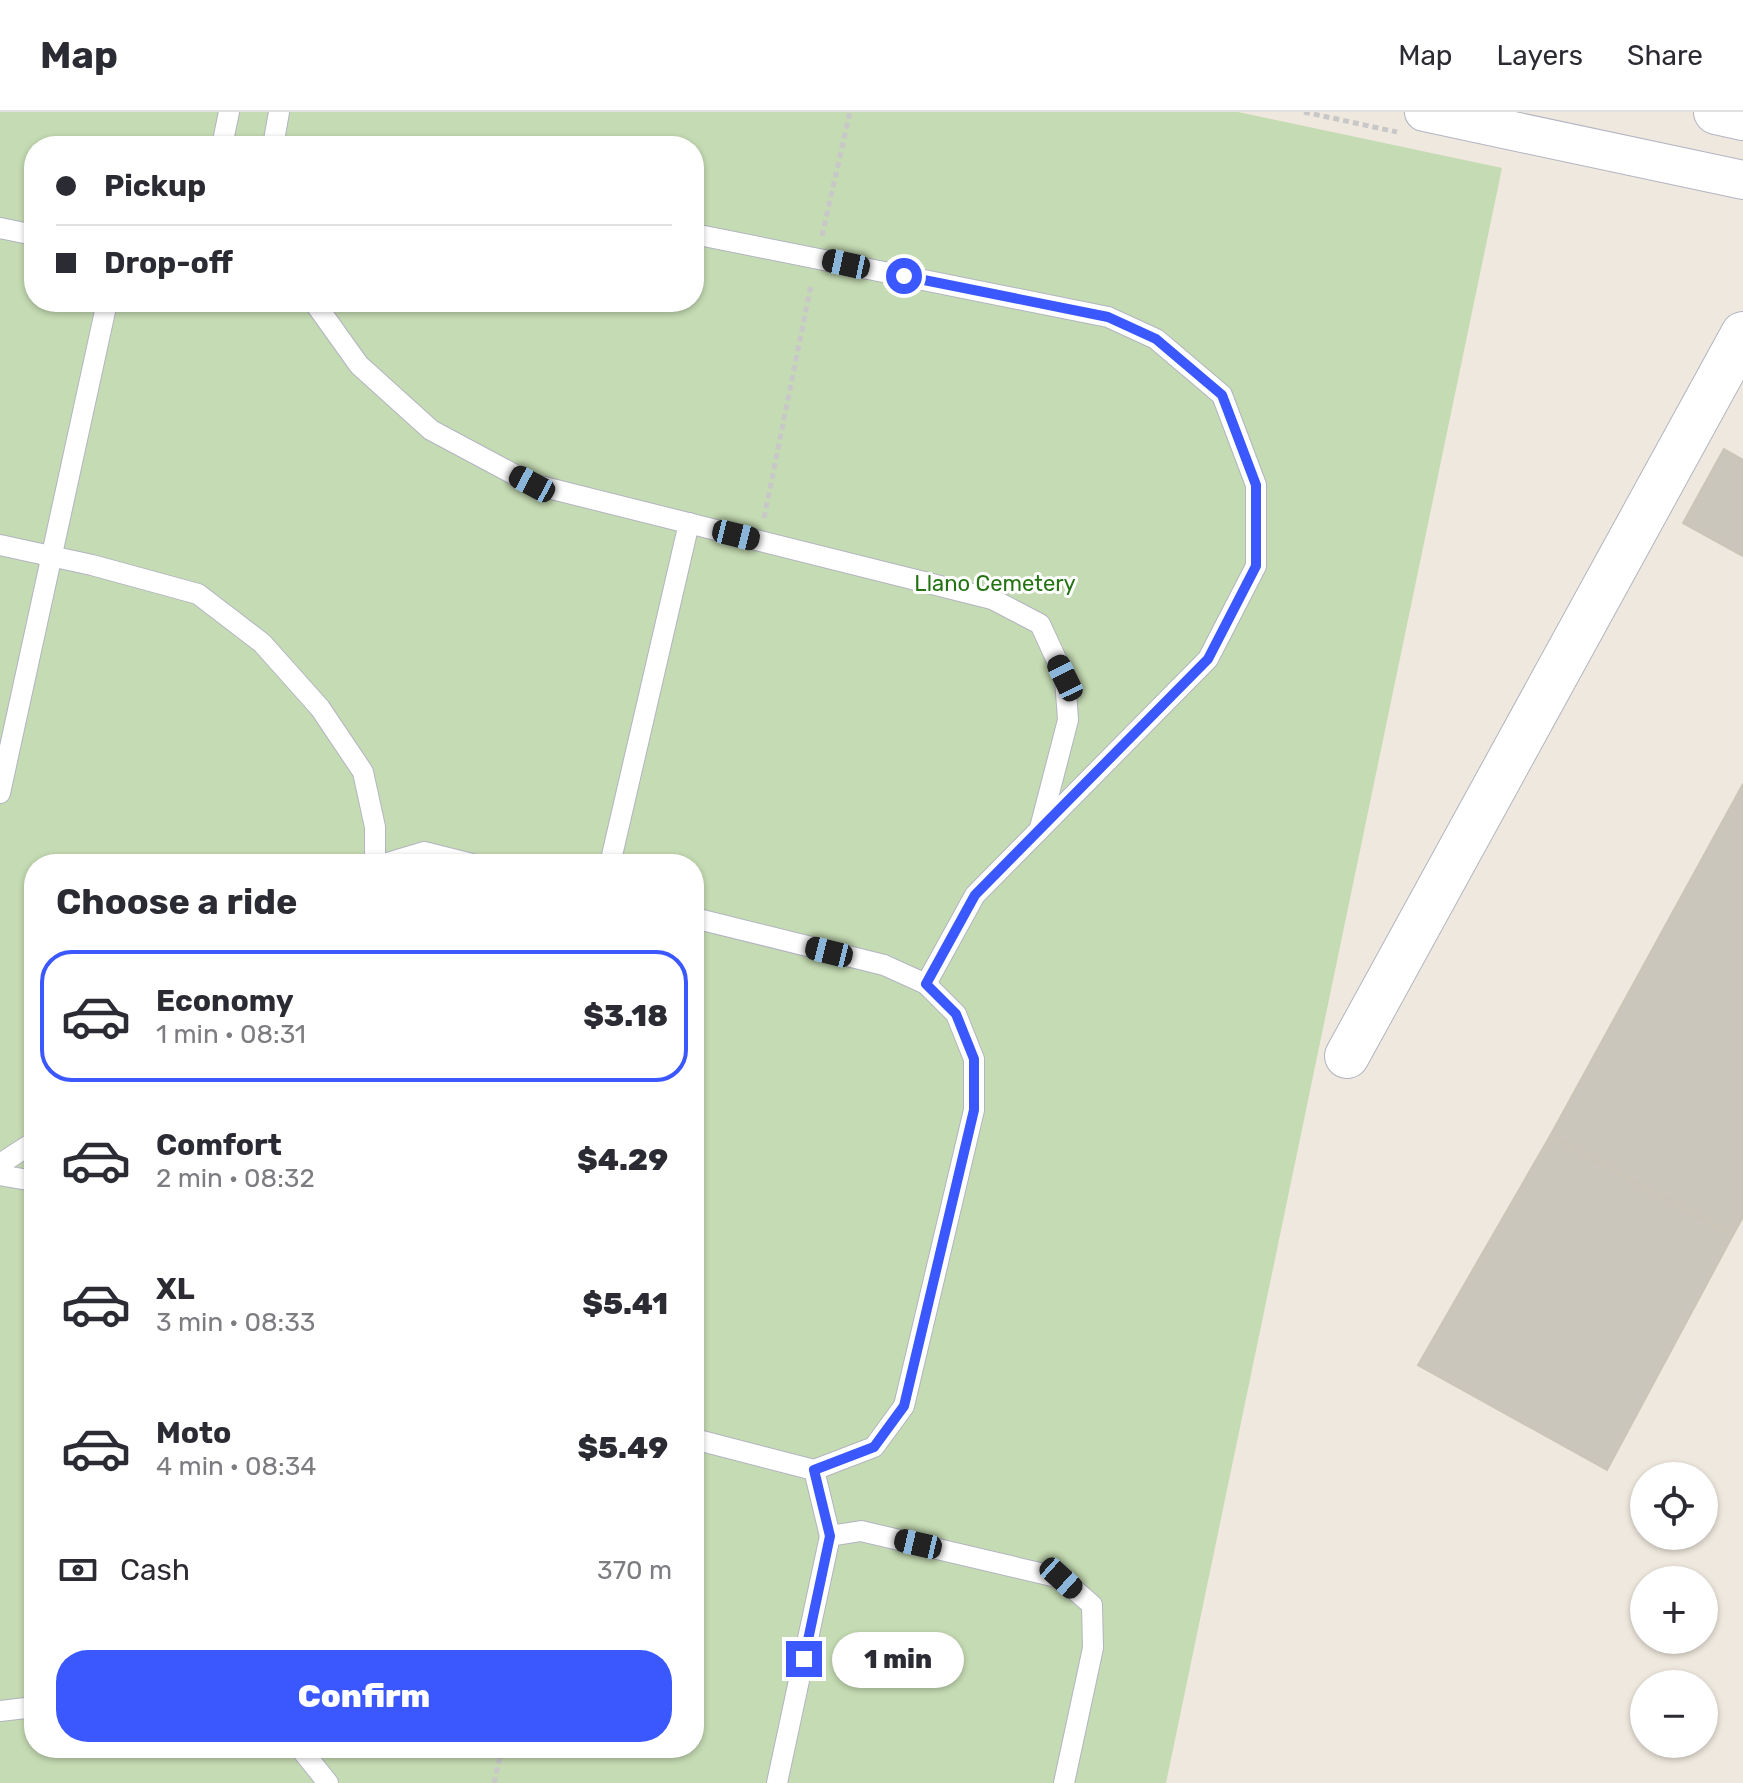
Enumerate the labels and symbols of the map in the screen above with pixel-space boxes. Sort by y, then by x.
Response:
car [820,247,872,281]
route start [886,258,922,294]
car [505,462,559,506]
car [710,518,762,552]
park label: Llano Cemetery [914,570,1076,597]
car [1044,651,1086,705]
car [803,935,855,969]
car [892,1527,944,1561]
car [1035,1553,1087,1603]
callout: 1 min [832,1631,964,1687]
route end [786,1641,822,1677]

